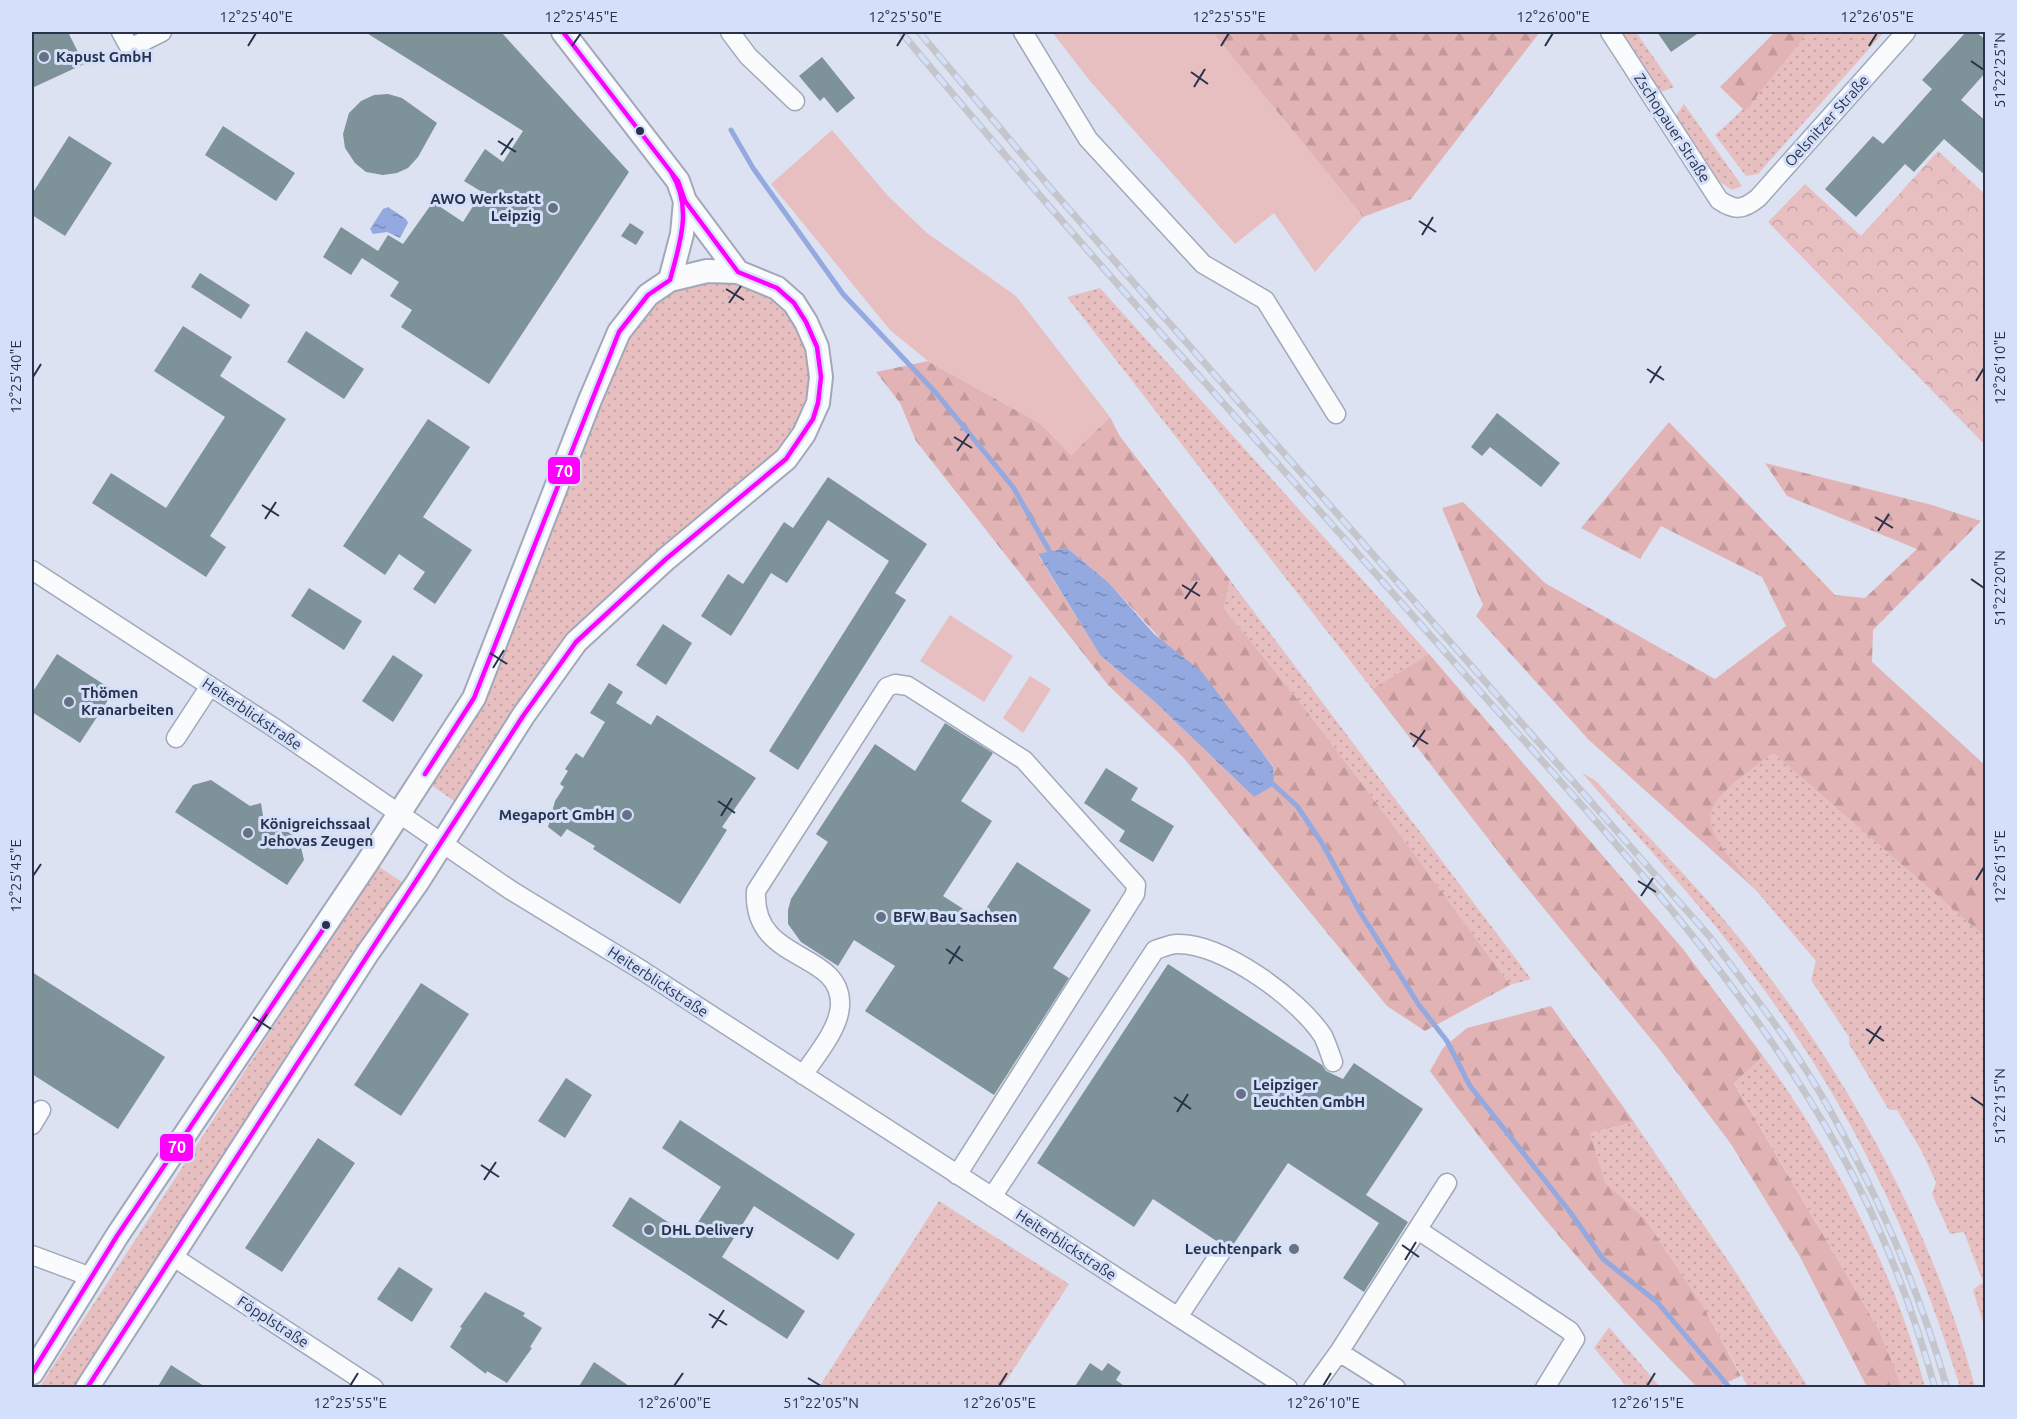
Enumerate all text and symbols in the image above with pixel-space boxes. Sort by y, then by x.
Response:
text: 12°25'40"E [219,8,293,25]
text: 12°25'45"E [544,8,618,25]
text: 12°25'50"E [868,8,942,25]
text: 12°25'55"E [1192,8,1266,25]
text: 12°26'00"E [1516,8,1590,25]
text: 12°26'05"E [1840,8,1914,25]
text: 51°22'25"N [1991,32,2008,108]
place label: Kapust GmbH [56,48,152,65]
marker: Kapust GmbH [37,50,51,64]
street label: Zschopauer Straße [1631,70,1714,185]
street label: Oelsnitzer Straße [1781,71,1872,170]
unlabelled marker [634,125,646,137]
place label: AWO Werkstatt Leipzig [430,190,542,224]
marker: AWO Werkstatt Leipzig [546,201,560,215]
text: 12°26'10"E [1991,331,2008,405]
text: 12°25'40"E [7,340,24,414]
line badge: 70 [547,456,581,485]
text: 70 [555,462,573,480]
text: 51°22'20"N [1991,550,2008,626]
street label: Heiterblickstraße [199,674,305,753]
place label: Thömen Kranarbeiten [81,684,174,718]
marker: Thömen Kranarbeiten [62,695,76,709]
place label: Megaport GmbH [499,806,615,823]
marker: Megaport GmbH [620,808,634,822]
place label: Königreichssaal Jehovas Zeugen [260,815,373,849]
marker: Königreichssaal Jehovas Zeugen [241,826,255,840]
text: 12°26'15"E [1991,830,2008,904]
text: 12°25'45"E [7,839,24,913]
place label: BFW Bau Sachsen [893,908,1017,925]
marker: BFW Bau Sachsen [874,910,888,924]
unlabelled marker [320,919,332,931]
street label: Heiterblickstraße [605,943,712,1020]
text: 51°22'15"N [1991,1068,2008,1144]
place label: Leipziger Leuchten GmbH [1253,1076,1365,1110]
marker: Leipziger Leuchten GmbH [1234,1087,1248,1101]
line badge: 70 [159,1133,194,1162]
text: 70 [168,1138,186,1156]
street label: Heiterblickstraße [1013,1206,1120,1283]
place label: DHL Delivery [661,1221,754,1238]
marker: DHL Delivery [642,1223,656,1237]
place label: Leuchtenpark [1185,1240,1283,1257]
marker: Leuchtenpark [1287,1242,1301,1256]
street label: Föpplstraße [235,1292,312,1351]
text: 12°25'55"E [313,1394,387,1411]
text: 12°26'00"E [637,1394,711,1411]
text: 51°22'05"N [783,1394,859,1411]
text: 12°26'05"E [962,1394,1036,1411]
text: 12°26'10"E [1286,1394,1360,1411]
text: 12°26'15"E [1610,1394,1684,1411]

